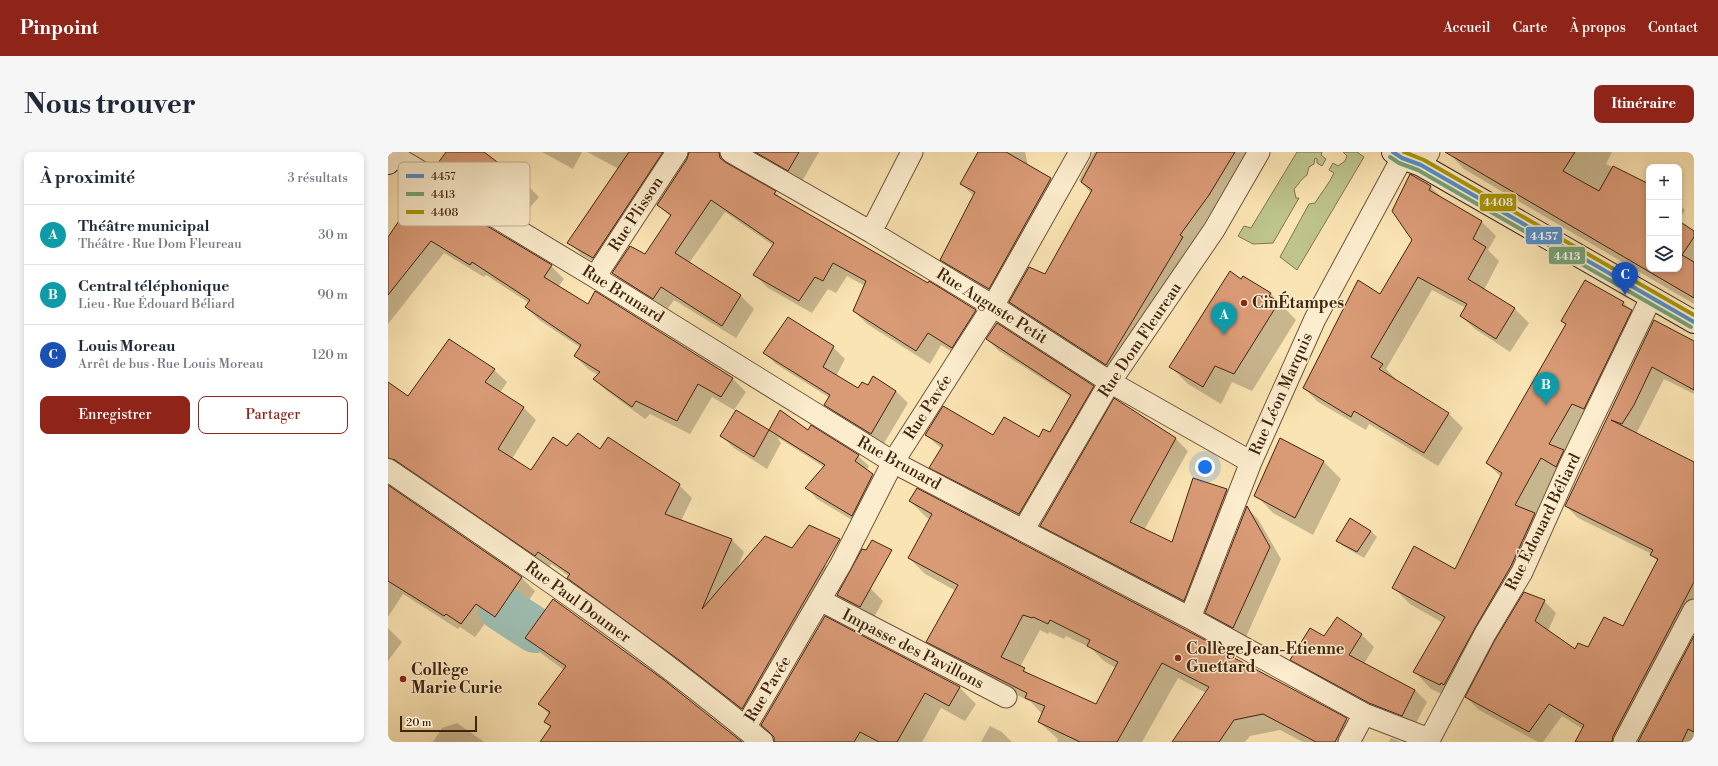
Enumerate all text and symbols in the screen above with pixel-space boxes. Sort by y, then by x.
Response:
text: Pinpoint [20,16,99,40]
text: Accueil [1443,19,1490,37]
text: Carte [1512,19,1547,37]
text: À propos [1569,19,1626,37]
text: Contact [1648,19,1698,37]
button: Itinéraire [1594,85,1694,123]
text: Nous trouver [24,87,196,122]
legend [398,162,530,226]
map controls [1646,164,1682,272]
button: + [1646,164,1682,200]
text: À proximité [40,167,135,189]
text: 3 résultats [287,170,348,186]
text: 4457 [431,170,456,184]
street label: Rue Plisson [604,173,668,255]
text: 4413 [431,188,455,202]
line badge: 4408 [1479,193,1517,212]
text: 4408 [1483,196,1513,210]
button: − [1646,200,1682,236]
text: 4408 [431,206,459,220]
text: Théâtre municipal [78,217,209,236]
line badge: 4457 [1525,226,1563,245]
text: A [48,227,58,243]
text: 30 m [318,227,348,243]
text: 4457 [1530,230,1558,244]
text: Théâtre · Rue Dom Fleureau [78,236,242,252]
button: layers [1646,236,1682,272]
line badge: 4413 [1548,246,1586,265]
text: 4413 [1554,250,1581,264]
street label: Rue Brunard [578,261,668,327]
pin: C [1612,262,1638,295]
street label: Rue Auguste Petit [933,264,1052,348]
text: Central téléphonique [78,277,229,296]
street label: Rue Dom Fleureau [1094,279,1186,401]
text: B [48,287,58,303]
text: 90 m [317,287,348,303]
place label: CinÉtampes [1252,291,1344,313]
text: Lieu · Rue Édouard Béliard [78,296,235,312]
marker: CinÉtampes [1239,298,1249,308]
pin: A [1211,302,1237,335]
street label: Rue Léon Marquis [1245,329,1317,459]
text: Louis Moreau [78,337,175,356]
text: C [48,347,58,363]
text: 120 m [312,347,348,363]
text: Arrêt de bus · Rue Louis Moreau [78,356,263,372]
street label: Rue Pavée [900,371,956,443]
pin: B [1533,372,1559,405]
button: Enregistrer [40,396,190,434]
button: Partager [198,396,348,434]
street label: Rue Brunard [854,432,944,494]
street label: Rue Édouard Béliard [1499,449,1585,594]
your location [1195,457,1215,477]
street label: Rue Paul Doumer [521,557,635,647]
street label: Impasse des Pavillons [839,605,987,693]
place label: Collège Jean-Etienne Guettard [1186,639,1345,677]
street label: Rue Pavée [740,652,796,726]
marker: Collège Jean-Etienne Guettard [1173,653,1183,663]
place label: Collège Marie Curie [411,660,503,698]
marker: Collège Marie Curie [398,674,408,684]
scale bar [400,714,477,733]
text: 20 m [406,716,431,730]

